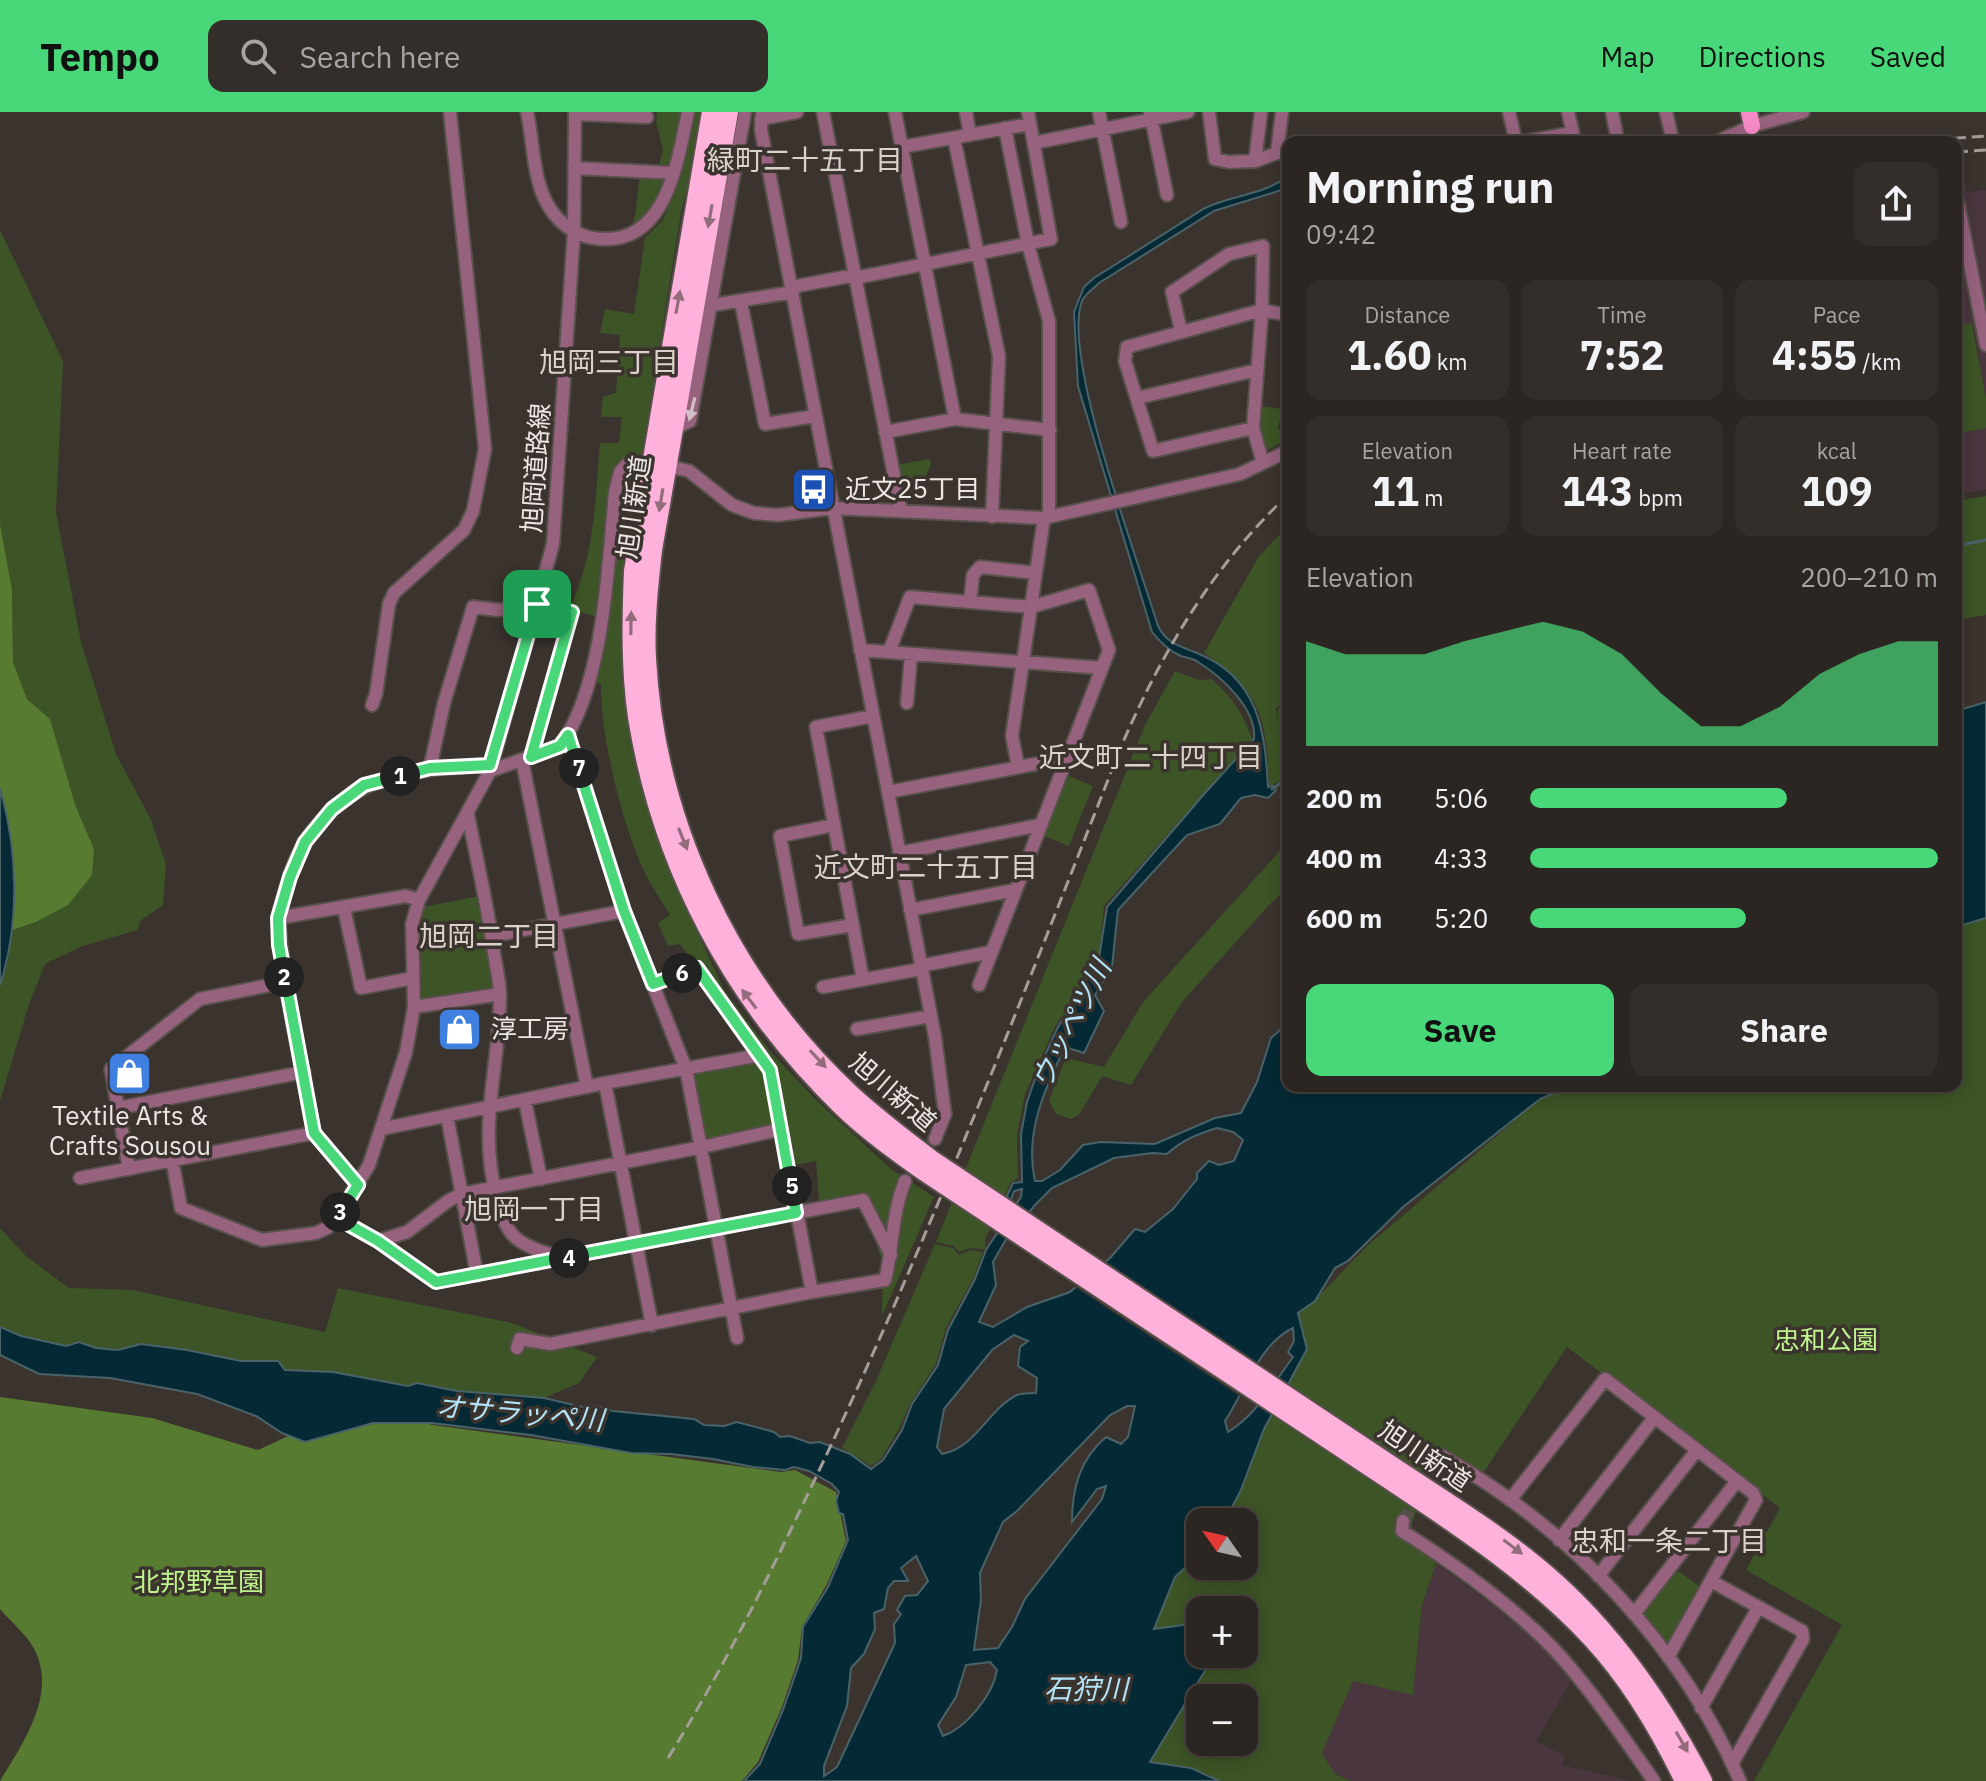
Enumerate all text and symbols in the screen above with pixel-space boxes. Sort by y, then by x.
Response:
search box [208,20,768,92]
text: Tempo [40,32,160,81]
icon: search [236,34,280,78]
text: Search here [300,37,460,76]
text: Map [1600,38,1654,75]
text: Directions [1698,38,1826,75]
text: Saved [1870,38,1946,75]
district label: 緑町二十五丁目 [707,141,903,178]
text: Morning run [1306,158,1555,215]
button: share [1854,162,1938,246]
one-way arrow [704,204,716,229]
text: 09:42 [1306,217,1376,251]
one-way arrow [672,289,684,314]
text: Distance [1364,300,1450,329]
text: Time [1597,300,1647,329]
text: Pace [1813,300,1861,329]
text: 1.60 [1347,329,1432,381]
text: 7:52 [1579,329,1665,381]
text: 4:55 [1772,329,1857,381]
district label: 旭岡三丁目 [539,343,679,380]
text: km [1432,347,1468,376]
text: /km [1857,347,1901,376]
one-way arrow [685,397,698,422]
street label: 旭岡道路線 [514,402,556,534]
text: Elevation [1362,436,1453,465]
text: Heart rate [1572,436,1672,465]
text: kcal [1817,436,1857,465]
street label: 旭川新道 [609,453,657,561]
bus stop icon: 近文25丁目 [790,465,838,513]
text: 11 [1371,465,1419,517]
text: 143 [1561,465,1633,517]
text: 109 [1801,465,1873,517]
place label: 近文25丁目 [845,471,980,505]
text: m [1419,483,1444,512]
text: bpm [1633,483,1683,512]
one-way arrow [654,488,667,513]
text: Elevation [1306,560,1414,594]
text: 200–210 m [1800,560,1938,594]
pin [503,570,571,638]
icon: arrive [515,582,559,626]
one-way arrow [625,610,638,635]
district label: 近文町二十四丁目 [1039,738,1263,775]
pin: 7 [559,748,599,788]
text: 7 [572,753,586,782]
pin: 1 [380,756,420,796]
text: 1 [393,761,407,790]
text: 200 m [1306,781,1382,815]
text: 5:06 [1434,781,1488,815]
one-way arrow [677,827,690,851]
text: 400 m [1306,841,1382,875]
text: 4:33 [1434,841,1488,875]
district label: 近文町二十五丁目 [814,848,1038,885]
text: 600 m [1306,901,1382,935]
text: 5:20 [1434,901,1488,935]
district label: 旭岡二丁目 [419,917,559,954]
water label: ウッペツ川 [1022,950,1120,1095]
pin: 6 [662,953,702,993]
pin: 2 [264,957,304,997]
text: 6 [675,958,689,987]
text: 2 [277,962,291,991]
button: Save [1306,984,1614,1076]
button: Share [1630,984,1938,1076]
one-way arrow [742,989,758,1009]
shop icon: 淳工房 [436,1005,484,1053]
place label: 淳工房 [491,1011,569,1045]
street label: 旭川新道 [843,1044,944,1138]
shop icon: Textile Arts & Crafts Sousou [106,1049,154,1097]
one-way arrow [808,1049,826,1068]
place label: Textile Arts & Crafts Sousou [49,1098,211,1162]
pin: 5 [772,1166,812,1206]
text: 5 [785,1171,799,1200]
district label: 旭岡一丁目 [464,1190,604,1227]
pin: 3 [320,1192,360,1232]
text: 3 [333,1197,347,1226]
pin: 4 [549,1238,589,1278]
text: 4 [562,1243,576,1272]
park label: 忠和公園 [1774,1322,1878,1356]
water label: オサラッペ川 [435,1387,608,1439]
street label: 旭川新道 [1373,1412,1478,1498]
north arrow [1186,1508,1258,1580]
map controls [1186,1508,1258,1756]
district label: 忠和一条二丁目 [1571,1522,1767,1559]
one-way arrow [1503,1539,1523,1555]
park label: 北邦野草園 [134,1564,264,1598]
button: + [1186,1596,1258,1668]
water label: 石狩川 [1044,1670,1131,1707]
button: − [1186,1684,1258,1756]
one-way arrow [1675,1731,1689,1753]

